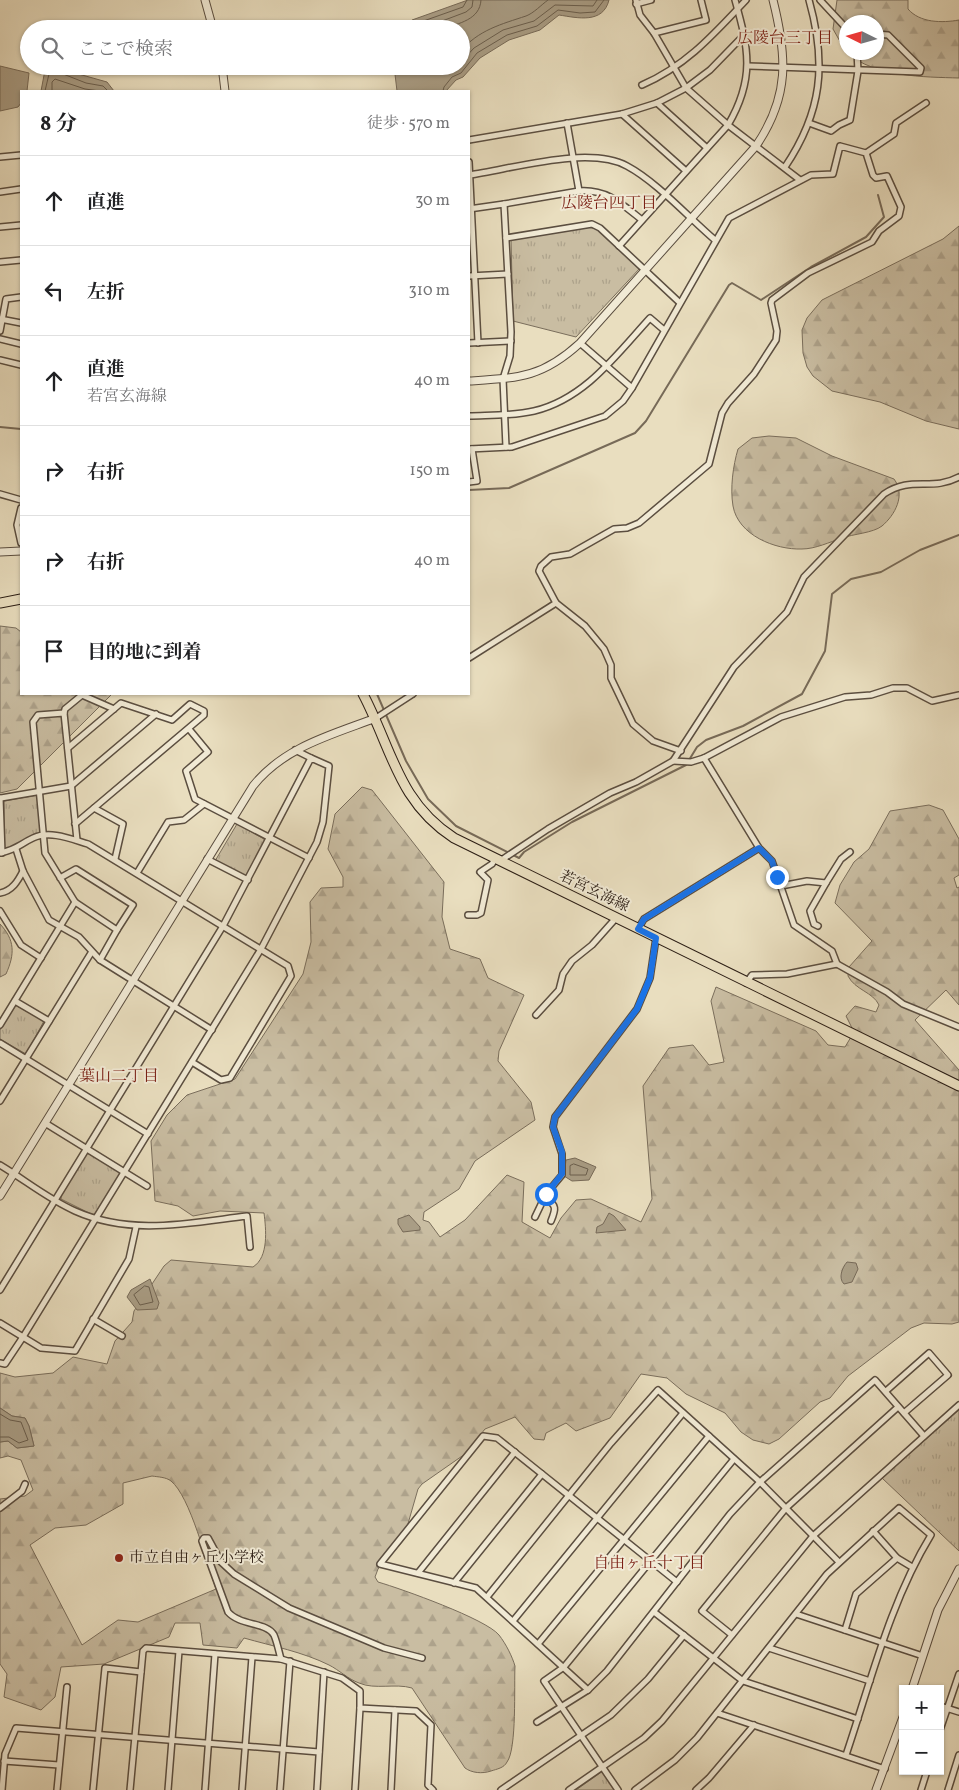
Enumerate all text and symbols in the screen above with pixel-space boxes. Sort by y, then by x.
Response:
north arrow [839,15,884,60]
search box [20,20,470,75]
district label: 広陵台三丁目 [737,28,833,50]
icon: search [38,34,66,62]
text: ここで検索 [78,37,173,63]
text: 8 分 [40,110,77,139]
text: 徒歩 · 570 m [367,113,450,135]
icon: ahead [40,187,68,215]
text: 直進 [87,190,125,216]
text: 30 m [415,190,450,212]
district label: 広陵台四丁目 [561,193,657,215]
icon: left [40,277,68,305]
text: 左折 [87,280,125,306]
text: 310 m [409,280,450,302]
text: 直進 [87,357,125,383]
icon: ahead [40,367,68,395]
text: 40 m [414,370,450,392]
text: 若宮玄海線 [87,386,167,408]
icon: right [40,457,68,485]
text: 右折 [87,460,125,486]
text: 150 m [409,460,450,482]
icon: right [40,547,68,575]
text: 右折 [87,550,125,576]
text: 40 m [414,550,450,572]
icon: arrive [40,637,68,665]
text: 目的地に到着 [87,640,201,666]
street label: 若宮玄海線 [556,866,632,918]
route end [766,866,789,889]
district label: 葉山二丁目 [79,1066,159,1088]
route start [535,1183,558,1206]
place label: 市立自由ヶ丘小学校 [129,1548,264,1569]
marker: 市立自由ヶ丘小学校 [113,1552,125,1564]
district label: 自由ヶ丘十丁目 [593,1553,705,1575]
map controls [899,1685,944,1775]
button: + [899,1685,944,1730]
button: − [899,1730,944,1775]

